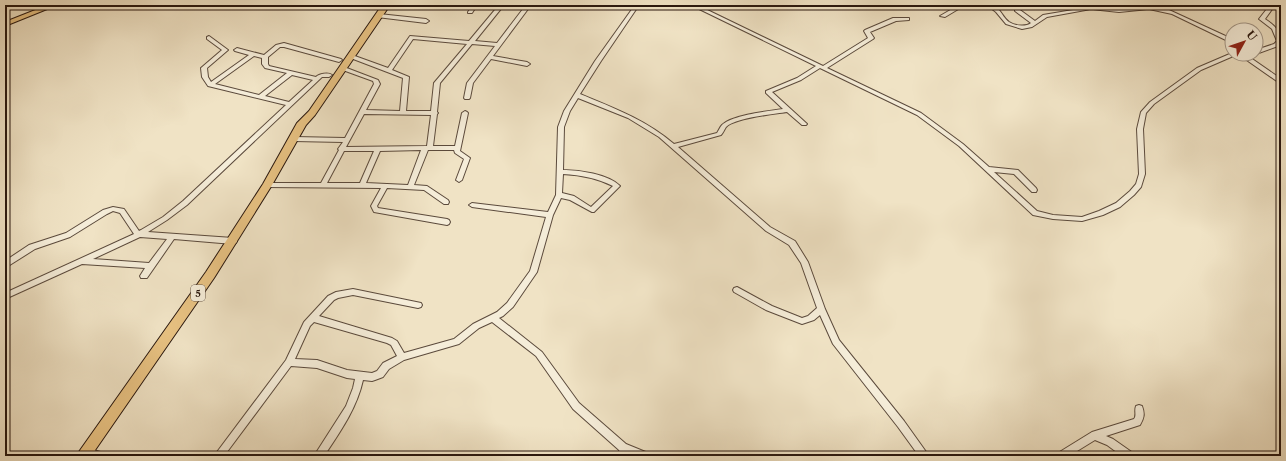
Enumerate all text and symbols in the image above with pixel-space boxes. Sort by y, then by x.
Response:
north arrow [1224,22,1264,62]
text: U [1243,28,1260,44]
road number: 5 [191,285,205,301]

